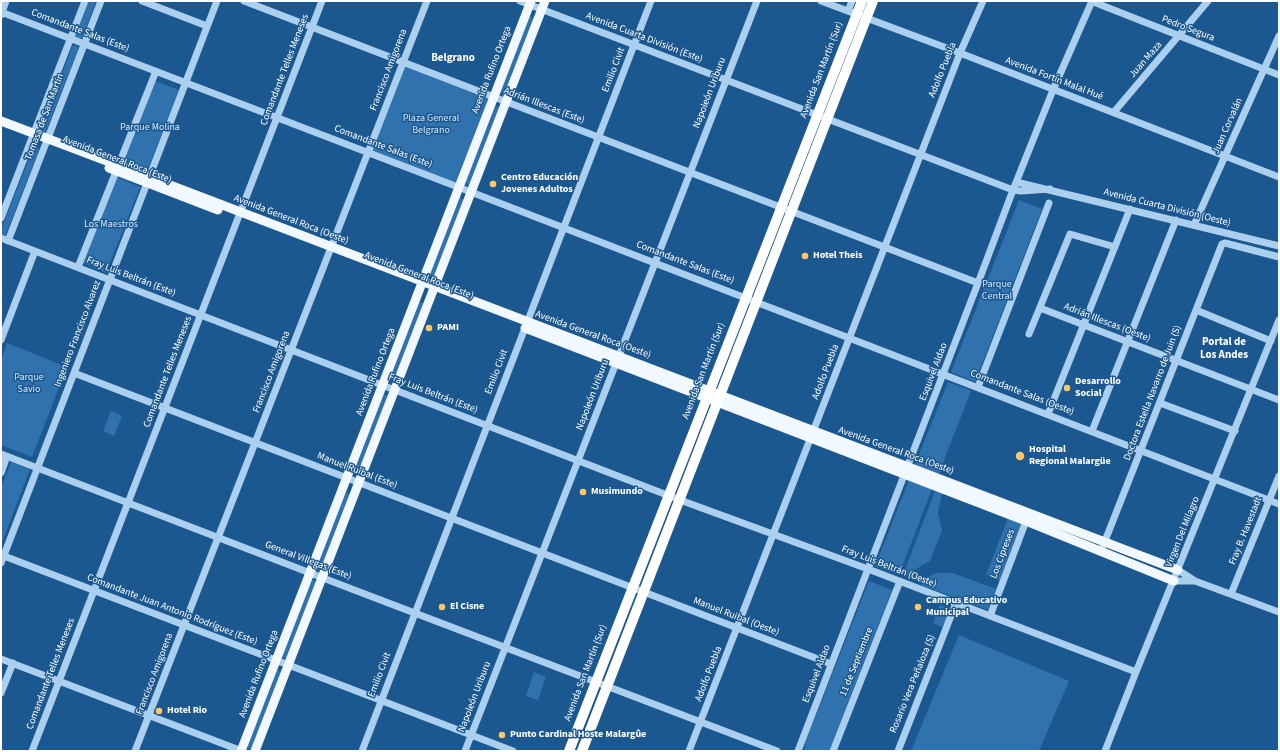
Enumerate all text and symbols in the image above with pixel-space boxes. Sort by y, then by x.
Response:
street label: Comandante Salas (Este) [29,7,131,55]
street label: Avenida Cuarta División (Este) [584,10,704,66]
street label: Comandante Telles Meneses [258,13,312,127]
street label: Pedro Segura [1160,13,1216,45]
street label: Avenida San Martín (Sur) [798,20,846,120]
street label: Avenida Rufino Ortega [470,24,514,116]
street label: Francisco Amigorena [368,27,410,113]
street label: Juan Maza [1127,39,1165,81]
street label: Adolfo Puebla [927,41,959,99]
street label: Emilio Civit [600,46,628,94]
district label: Belgrano [431,52,475,66]
street label: Avenida Fortín Malal Hué [1003,55,1105,103]
street label: Napoleón Uriburu [691,56,729,130]
street label: Tomasa de San Martín [23,72,67,162]
street label: Adrián Illescas (Este) [502,85,586,127]
street label: Juan Corvalán [1210,96,1246,156]
park label: Plaza General Belgrano [403,113,459,136]
park label: Parque Molina [120,122,180,134]
street label: Comandante Salas (Este) [332,123,434,171]
street label: Avenida General Roca (Este) [61,134,173,186]
place label: Centro Educación Jovenes Adultos [501,172,578,196]
marker: Centro Educación Jovenes Adultos [488,179,498,189]
street label: Avenida Cuarta División (Oeste) [1102,186,1232,230]
street label: Avenida General Roca (Oeste) [232,192,350,248]
park label: Los Maestros [84,219,138,231]
street label: Comandante Salas (Este) [634,239,736,287]
street label: Avenida General Roca (Este) [363,250,475,302]
place label: Hotel Theis [813,250,862,262]
marker: Hotel Theis [800,251,810,261]
street label: Fray Luis Beltrán (Este) [85,254,177,300]
street label: Ingeniero Francisco Alvarez [52,279,104,389]
park label: Parque Central [982,279,1012,302]
street label: Adrián Illescas (Oeste) [1062,301,1152,345]
street label: Avenida General Roca (Oeste) [534,308,652,362]
street label: Comandante Telles Meneses [141,315,195,429]
street label: Avenida San Martín (Sur) [680,321,728,421]
place label: PAMI [437,322,459,334]
marker: PAMI [424,323,434,333]
street label: Doctora Estella Navarro de Juin (S) [1122,324,1184,462]
street label: Avenida Rufino Ortega [354,326,398,418]
street label: Francisco Amigorena [251,329,293,415]
district label: Portal de Los Andes [1200,336,1248,362]
street label: Esquivel Aldao [917,341,951,403]
street label: Adolfo Puebla [810,343,842,401]
street label: Emilio Civit [483,348,511,396]
street label: Napoleón Uriburu [574,358,612,432]
street label: Comandante Salas (Oeste) [968,368,1076,418]
street label: Fray Luis Beltrán (Este) [387,371,479,417]
park label: Parque Savio [14,372,44,396]
place label: Desarrollo Social [1075,376,1121,400]
marker: Desarrollo Social [1062,383,1072,393]
street label: Avenida General Roca (Oeste) [837,424,955,478]
place label: Hospital Regional Malargüe [1029,444,1111,468]
street label: Manuel Ruibal (Este) [315,450,399,492]
marker: Hospital Regional Malargüe [1014,450,1026,462]
place label: Musimundo [591,486,643,498]
marker: Musimundo [578,487,588,497]
street label: Virgen Del Milagro [1163,495,1203,569]
street label: Fray B. Havestadt [1227,495,1265,567]
street label: Los Cipreses [988,528,1018,580]
street label: General Villegas (Este) [263,539,353,583]
street label: Fray Luis Beltrán (Oeste) [840,543,938,591]
street label: Comandante Juan Antonio Rodríguez (Este) [85,572,259,648]
street label: Manuel Ruibal (Oeste) [691,595,781,639]
place label: Campus Educativo Municipal [926,595,1007,618]
place label: El Cisne [450,601,484,613]
marker: El Cisne [437,602,447,612]
marker: Campus Educativo Municipal [913,602,923,612]
street label: Comandante Telles Meneses [24,617,78,731]
street label: Avenida San Martín (Sur) [562,623,610,723]
street label: 11 de Septiembre [838,626,876,698]
street label: Avenida Rufino Ortega [237,628,281,720]
street label: Francisco Amigorena [134,631,176,717]
street label: Rosario Vera Peñaloza (S) [888,633,938,735]
street label: Esquivel Aldao [800,643,834,705]
street label: Adolfo Puebla [693,645,725,703]
street label: Emilio Civit [366,651,394,699]
street label: Napoleón Uriburu [456,660,494,734]
place label: Hotel Rio [167,705,207,717]
marker: Hotel Rio [154,706,164,716]
place label: Punto Cardinal Hoste Malargûe [510,729,646,741]
marker: Punto Cardinal Hoste Malargûe [497,730,507,740]

